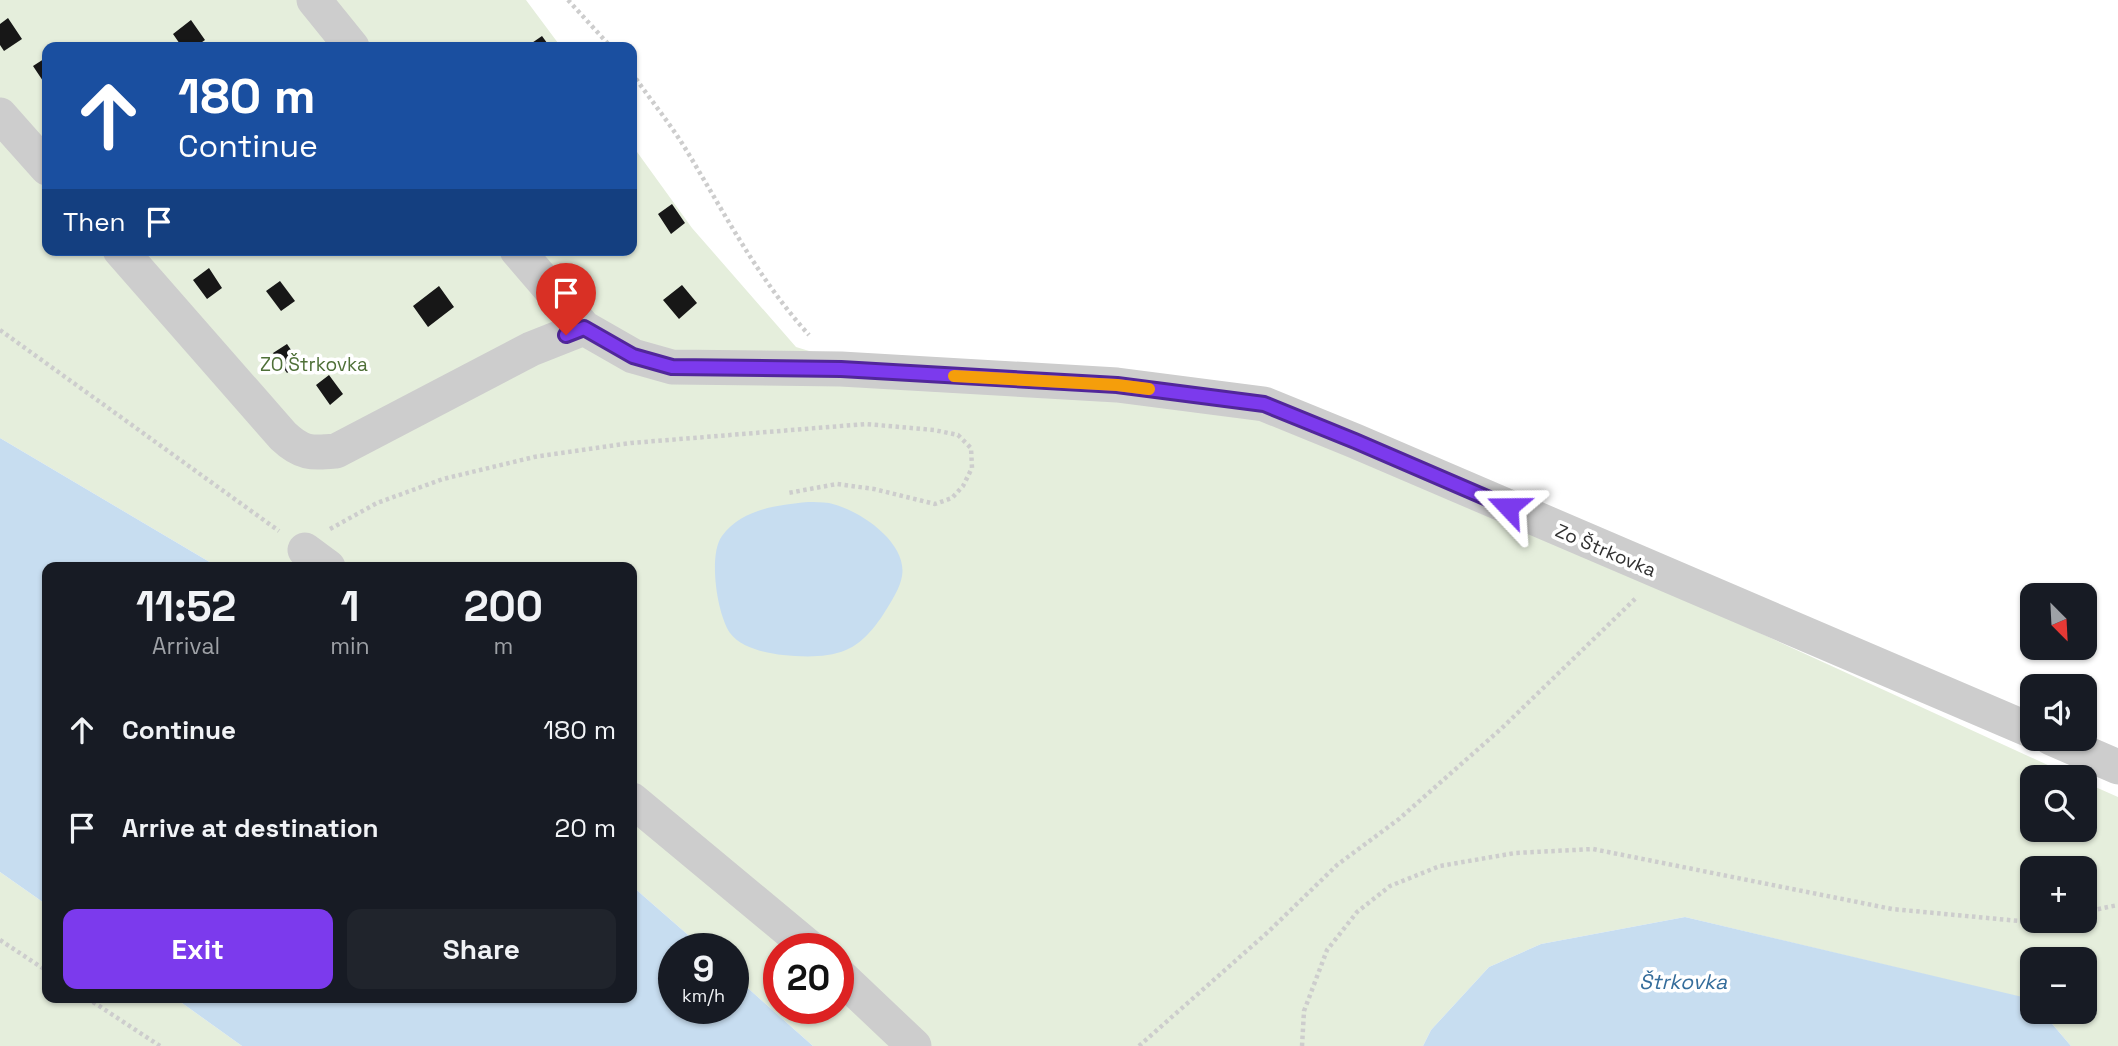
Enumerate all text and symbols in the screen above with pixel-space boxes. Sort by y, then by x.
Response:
text: 180 m [178,65,316,127]
icon: ahead [63,70,154,161]
text: Continue [178,126,318,166]
icon: arrive [140,203,178,241]
text: Then [63,205,126,239]
pin [536,263,596,335]
icon: arrive [547,274,585,312]
park label: ZO Štrkovka [260,352,368,377]
position arrow [1471,470,1545,544]
street label: Zo Štrkovka [1552,518,1660,583]
text: 11:52 [136,580,236,633]
text: 1 [340,580,359,633]
text: 200 [464,580,543,633]
north arrow [2020,583,2096,660]
map controls [2020,583,2097,1024]
text: Arrival [152,631,220,661]
text: min [330,631,370,661]
text: m [493,631,513,661]
button: sound [2020,674,2097,751]
icon: ahead [63,711,101,749]
text: Continue [122,713,236,747]
text: 180 m [543,713,616,747]
button: search [2020,765,2097,842]
icon: arrive [63,809,101,847]
text: Arrive at destination [122,811,379,845]
text: 20 m [555,811,616,845]
button: + [2020,856,2097,933]
button: Exit [63,909,333,989]
button: Share [347,909,616,989]
speed limit sign: 20 [763,933,854,1024]
text: 9 [693,947,714,991]
button: − [2020,947,2097,1024]
water label: Štrkovka [1639,968,1728,995]
text: km/h [682,984,725,1007]

